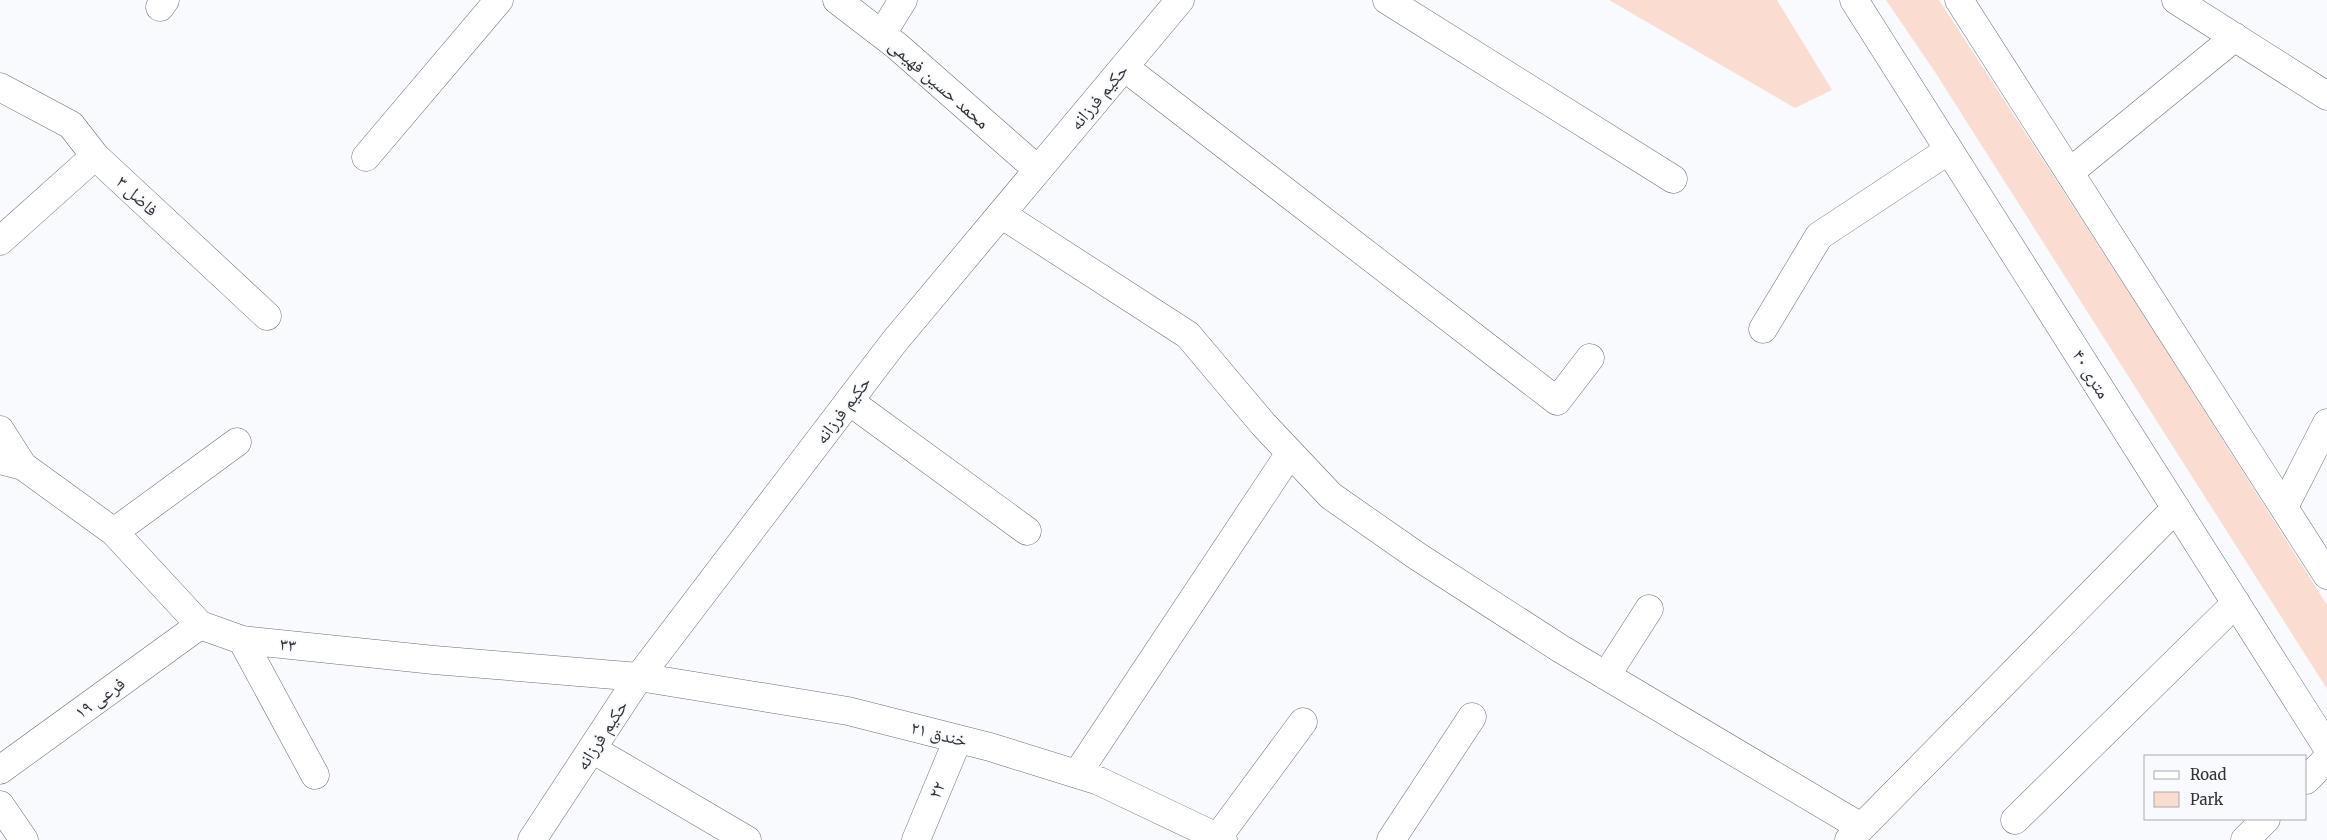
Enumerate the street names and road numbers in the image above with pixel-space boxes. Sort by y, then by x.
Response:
street label: محمد حسین فهیمی [884,34,994,134]
street label: حکیم فرزانه [1064,59,1134,135]
street label: فاضل ۳ [111,170,163,221]
street label: ۴۰ متری [2067,345,2115,403]
street label: حکیم فرزانه [810,371,876,449]
street label: ۳۳ [279,632,297,657]
street label: فرعی ۱۹ [70,672,129,724]
street label: حکیم فرزانه [570,695,634,775]
street label: ۲۱ خندق [909,715,970,752]
street label: ۲۲ [923,778,950,802]

